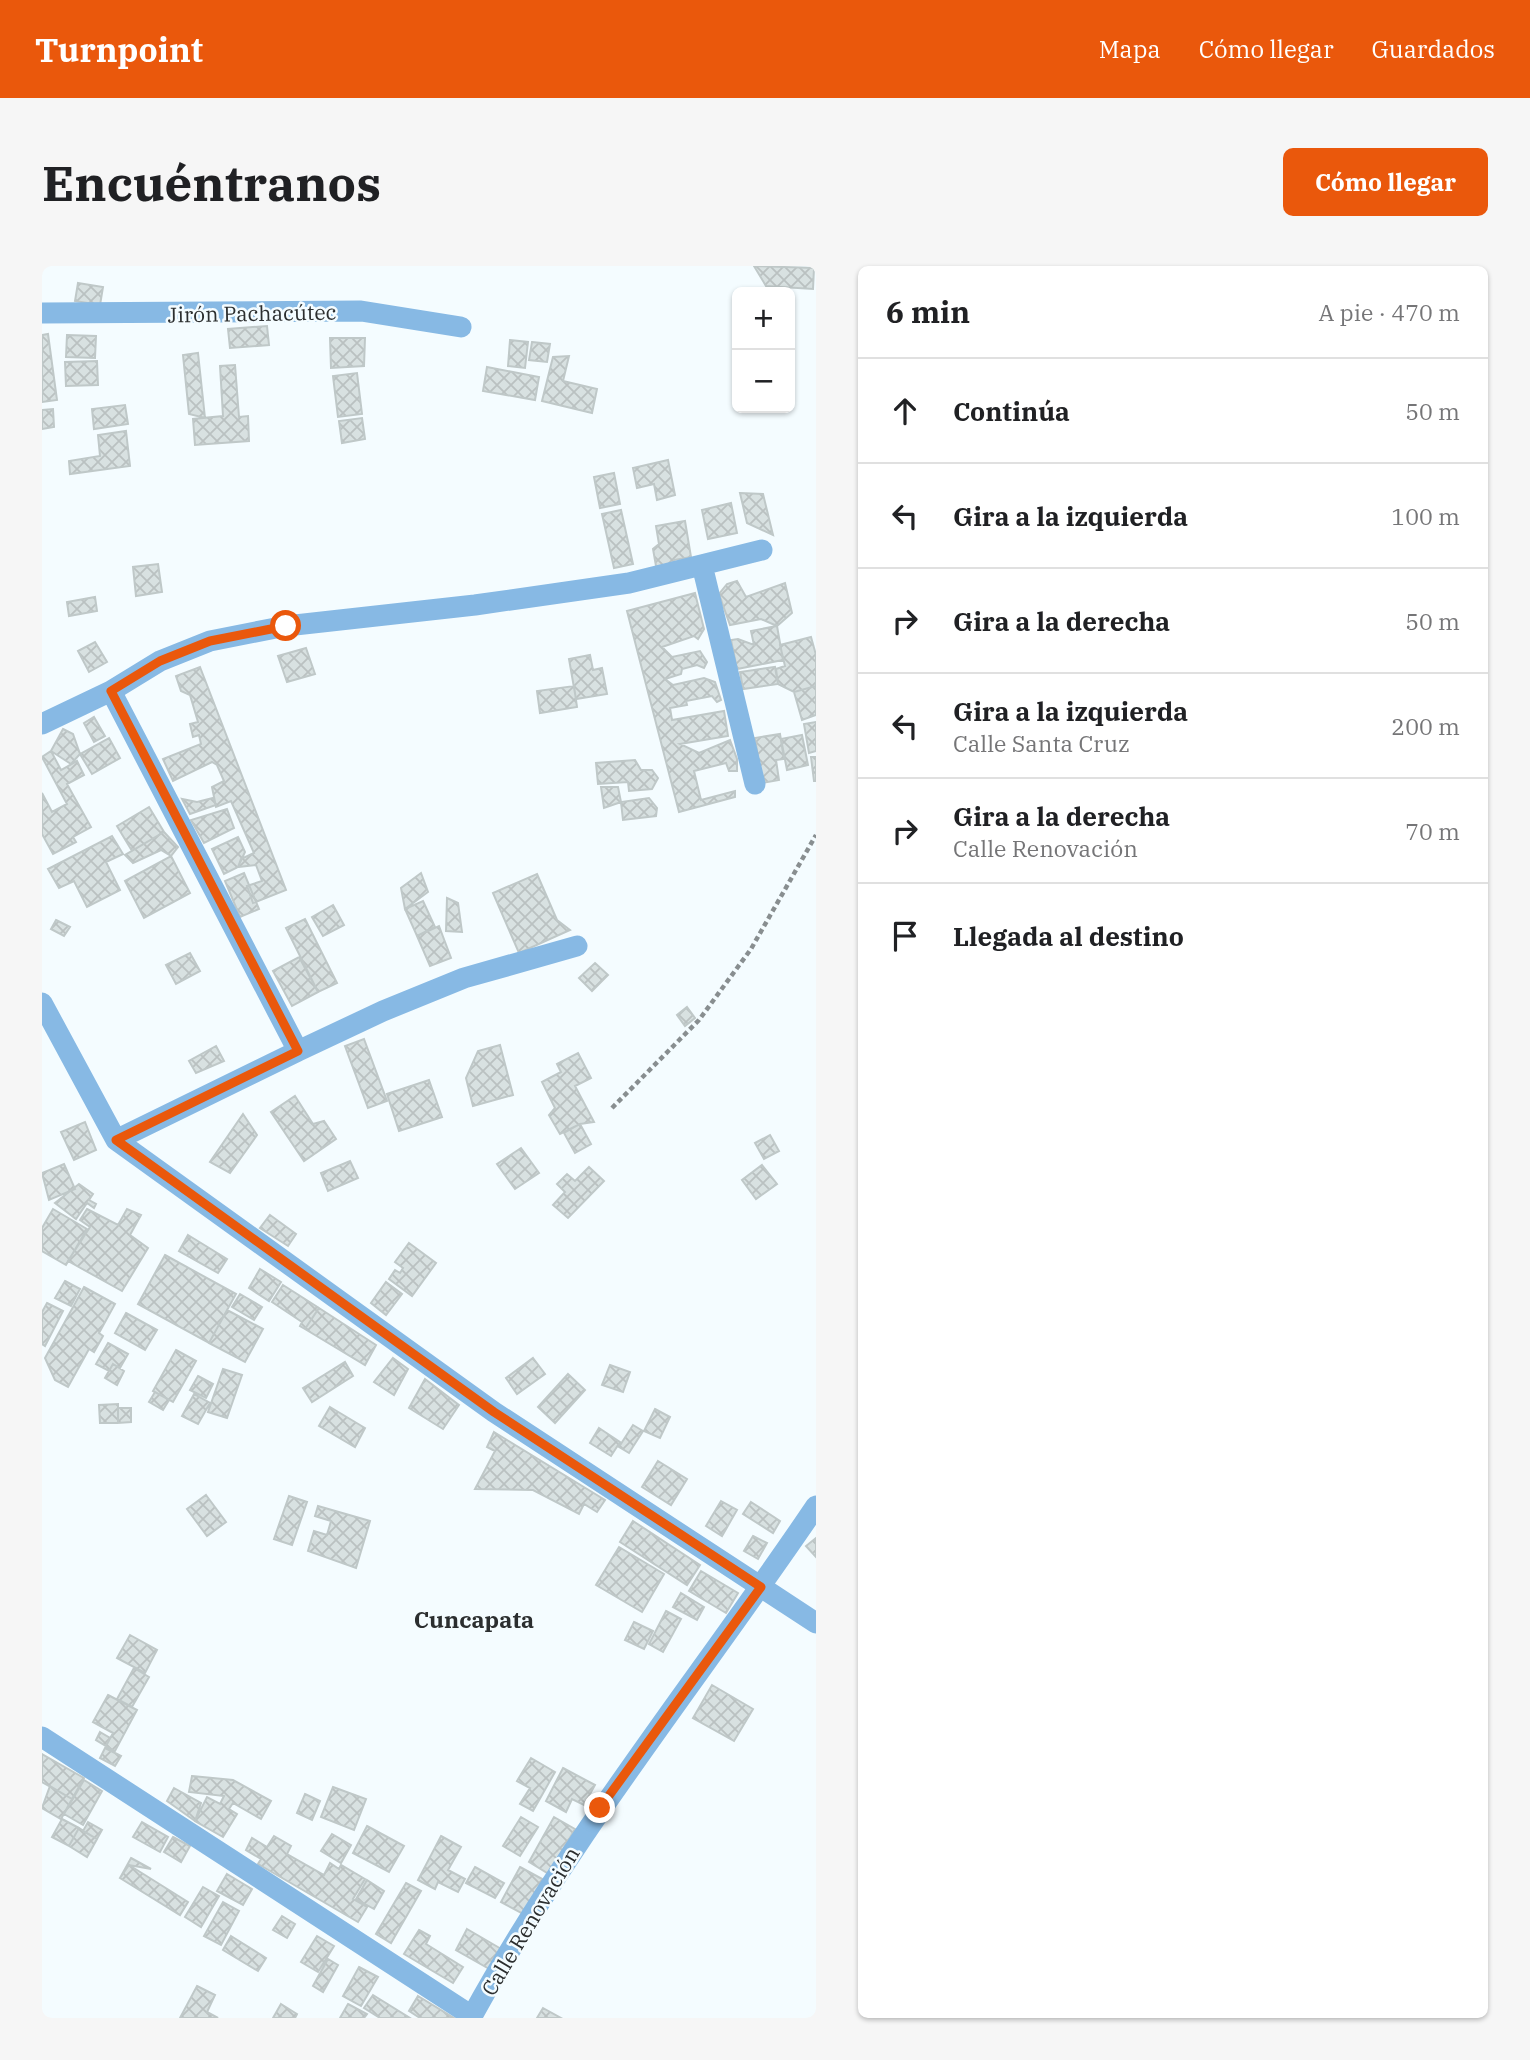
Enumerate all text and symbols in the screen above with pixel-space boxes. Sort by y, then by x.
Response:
text: Turnpoint [35,28,203,71]
text: Mapa [1099,33,1161,65]
text: Cómo llegar [1199,33,1334,65]
text: Guardados [1372,33,1495,65]
button: Cómo llegar [1283,148,1488,216]
text: Encuéntranos [42,151,381,214]
map controls [732,287,795,413]
button: + [732,287,795,350]
text: 6 min [886,292,970,331]
text: A pie · 470 m [1318,297,1460,327]
street label: Jirón Pachacútec [167,298,337,328]
button: − [732,350,795,413]
icon: ahead [886,392,924,430]
text: Continúa [953,394,1070,428]
text: 50 m [1405,396,1460,426]
icon: left [886,497,924,535]
text: Gira a la izquierda [953,499,1188,533]
text: 100 m [1391,501,1460,531]
icon: right [886,602,924,640]
text: Gira a la derecha [953,604,1170,638]
text: 50 m [1405,606,1460,636]
route start [270,610,301,641]
text: Gira a la izquierda [953,694,1188,728]
icon: left [886,707,924,745]
text: 200 m [1391,711,1460,741]
text: Calle Santa Cruz [953,728,1130,758]
text: Gira a la derecha [953,799,1170,833]
icon: right [886,812,924,850]
text: 70 m [1405,816,1460,846]
text: Calle Renovación [953,833,1138,863]
icon: arrive [886,917,924,955]
text: Llegada al destino [953,919,1184,953]
district label: Cuncapata [414,1604,534,1634]
route end [584,1792,615,1823]
street label: Calle Renovación [475,1841,585,2001]

